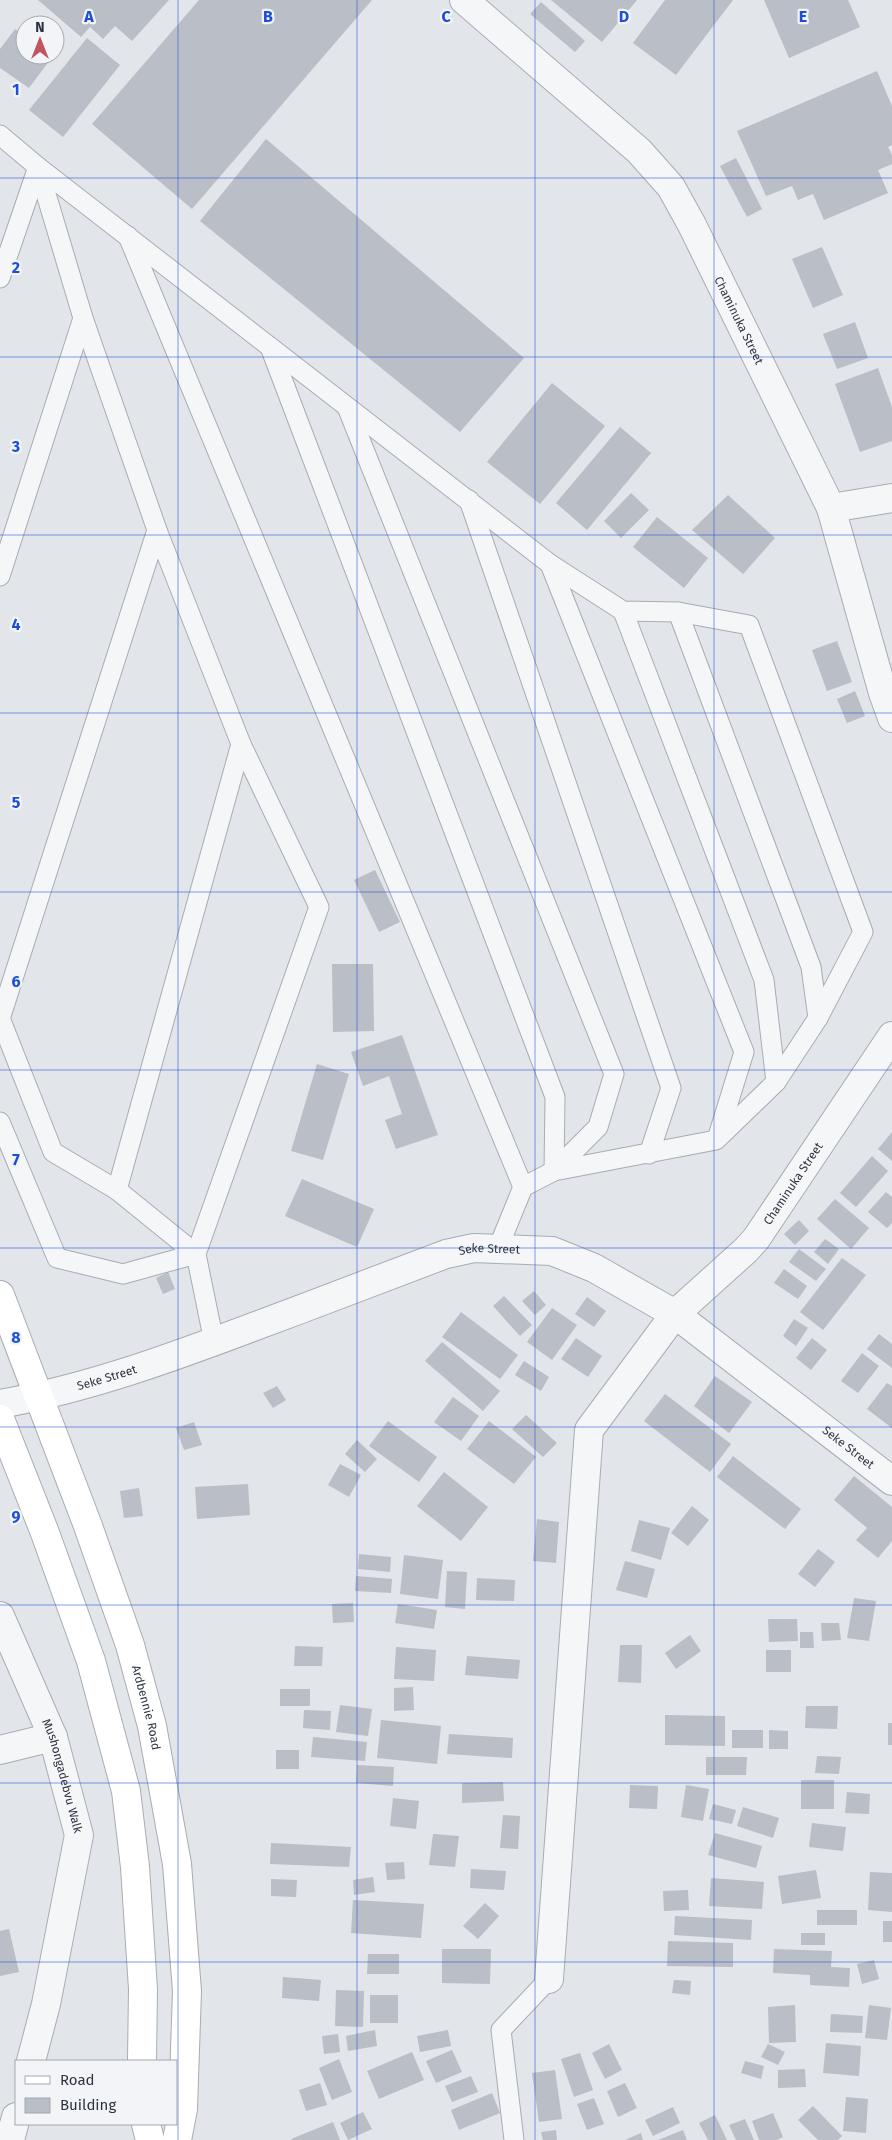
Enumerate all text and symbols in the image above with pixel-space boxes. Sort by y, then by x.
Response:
text: A [83,7,94,26]
text: B [263,7,273,26]
text: C [441,7,451,26]
text: D [619,7,629,26]
text: E [799,7,807,26]
north arrow [15,15,65,65]
text: N [35,19,45,36]
text: 1 [12,80,20,99]
text: 2 [12,258,20,277]
street label: Chaminuka Street [711,274,767,367]
text: 3 [11,437,20,456]
text: 4 [11,615,21,634]
text: 5 [12,793,21,812]
text: 6 [11,972,21,991]
street label: Chaminuka Street [761,1139,826,1227]
text: 7 [12,1150,20,1169]
street label: Seke Street [457,1241,521,1258]
text: 8 [11,1328,21,1347]
street label: Seke Street [75,1362,139,1393]
street label: Seke Street [820,1423,877,1472]
text: 9 [12,1507,21,1526]
street label: Ardbennie Road [129,1664,163,1751]
street label: Mushongadebvu Walk [39,1717,85,1835]
legend [15,2060,178,2125]
text: Road [60,2071,95,2089]
text: Building [60,2096,116,2114]

